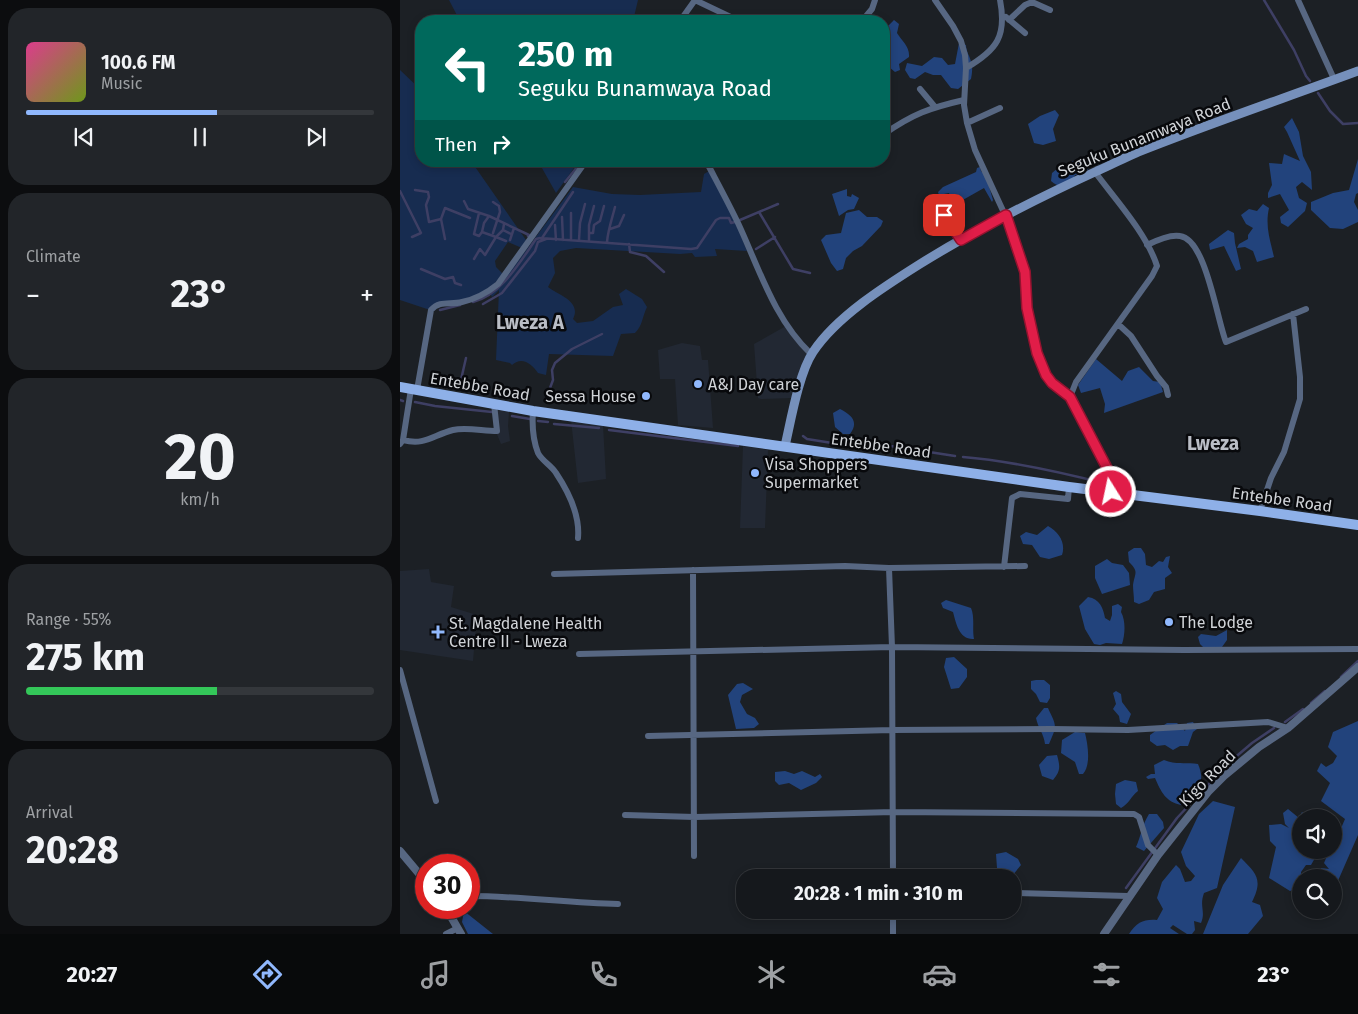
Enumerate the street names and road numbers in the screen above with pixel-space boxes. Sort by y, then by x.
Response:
street label: Seguku Bunamwaya Road [1055,94,1233,181]
street label: Entebbe Road [429,368,531,405]
street label: Entebbe Road [830,429,932,462]
street label: Entebbe Road [1231,483,1333,516]
street label: Kigo Road [1175,746,1240,811]

